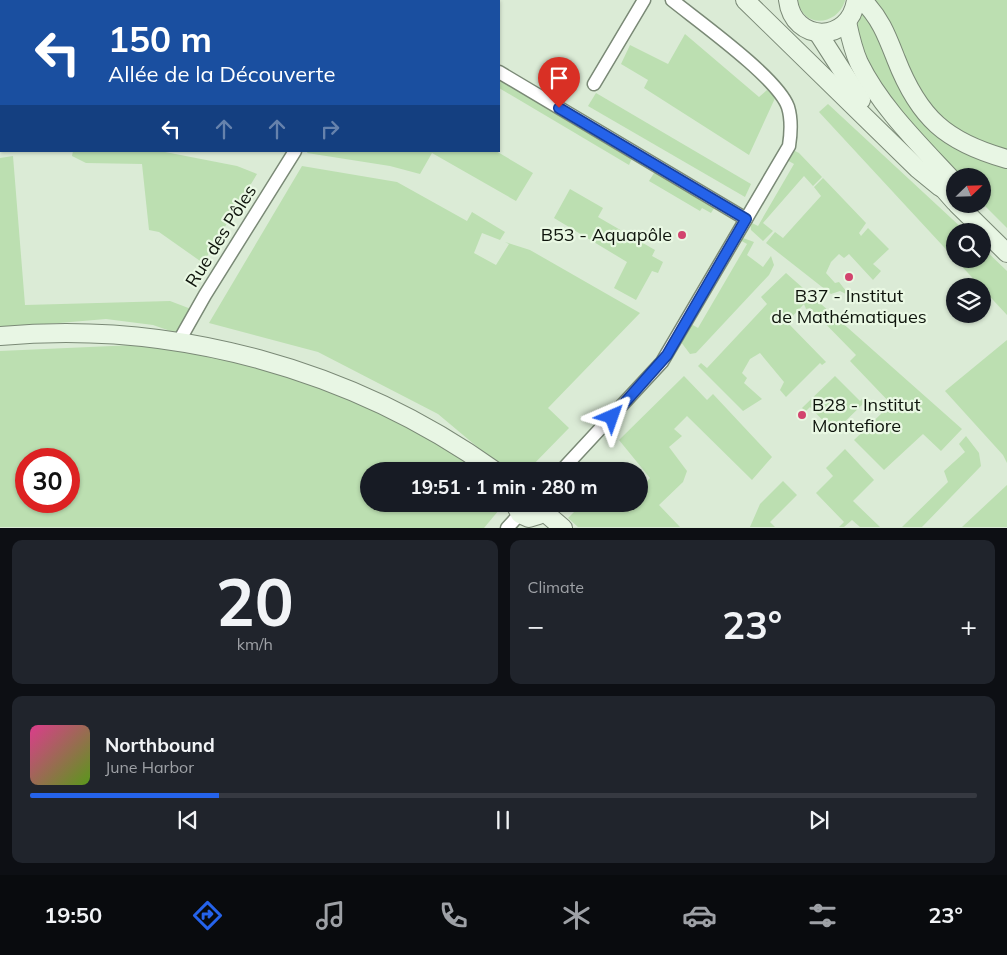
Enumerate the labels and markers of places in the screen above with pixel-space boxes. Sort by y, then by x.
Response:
pin [538,57,580,108]
place label: B53 - Aquapôle [541,223,672,246]
marker: B53 - Aquapôle [676,229,688,241]
marker: B37 - Institut de Mathématiques [843,271,855,283]
place label: B37 - Institut de Mathématiques [771,284,927,328]
place label: B28 - Institut Montefiore [812,393,921,437]
marker: B28 - Institut Montefiore [796,409,808,421]

